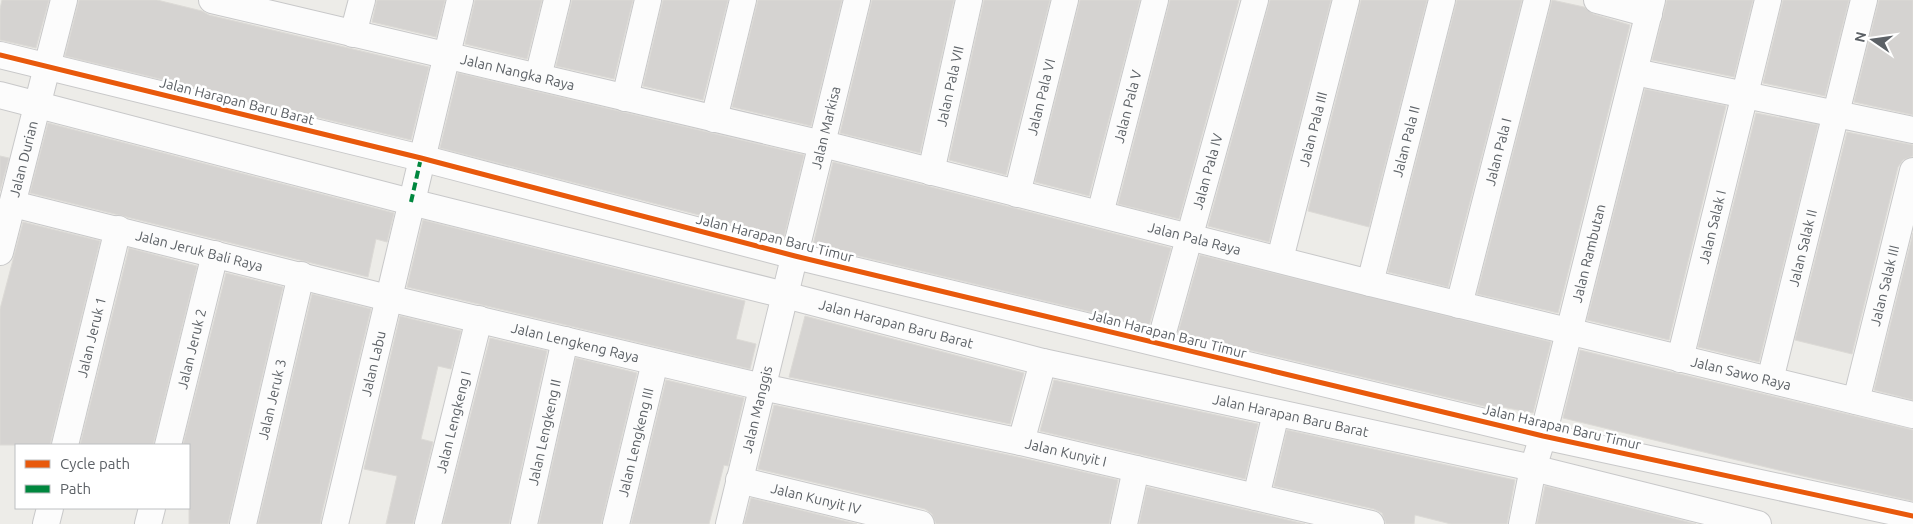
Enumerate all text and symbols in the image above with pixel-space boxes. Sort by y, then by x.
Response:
north arrow [1848,15,1898,65]
text: N [1851,30,1869,44]
street label: Jalan Pala VII [933,44,967,128]
street label: Jalan Nangka Raya [459,51,576,93]
street label: Jalan Pala VI [1024,57,1058,137]
street label: Jalan Pala V [1111,68,1145,145]
street label: Jalan Harapan Baru Barat [158,74,316,128]
street label: Jalan Markisa [808,85,844,171]
street label: Jalan Pala III [1296,90,1330,168]
street label: Jalan Pala II [1389,104,1423,179]
street label: Jalan Pala I [1482,116,1514,188]
street label: Jalan Durian [6,119,41,199]
street label: Jalan Pala IV [1189,131,1226,211]
street label: Jalan Salak I [1696,188,1729,266]
street label: Jalan Rambutan [1569,202,1609,304]
street label: Jalan Salak II [1785,208,1820,288]
street label: Jalan Harapan Baru Timur [695,211,856,265]
street label: Jalan Pala Raya [1146,219,1243,258]
street label: Jalan Jeruk Bali Raya [134,227,265,274]
street label: Jalan Salak III [1867,243,1902,328]
street label: Jalan Jeruk 1 [74,295,109,379]
street label: Jalan Harapan Baru Barat [817,296,976,352]
street label: Jalan Jeruk 2 [174,307,209,391]
street label: Jalan Harapan Baru Timur [1088,307,1249,361]
street label: Jalan Lengkeng Raya [510,320,641,365]
street label: Jalan Labu [358,329,389,398]
street label: Jalan Sawo Raya [1689,353,1793,393]
street label: Jalan Jeruk 3 [255,357,289,441]
street label: Jalan Manggis [739,364,775,455]
street label: Jalan Lengkeng I [433,369,474,475]
street label: Jalan Lengkeng II [525,378,564,487]
street label: Jalan Lengkeng III [615,386,657,499]
street label: Jalan Harapan Baru Barat [1211,391,1371,440]
street label: Jalan Harapan Baru Timur [1481,401,1643,453]
street label: Jalan Kunyit I [1024,435,1108,470]
legend [15,444,190,509]
text: Cycle path [60,455,130,472]
text: Path [60,480,91,497]
street label: Jalan Kunyit IV [769,480,862,517]

